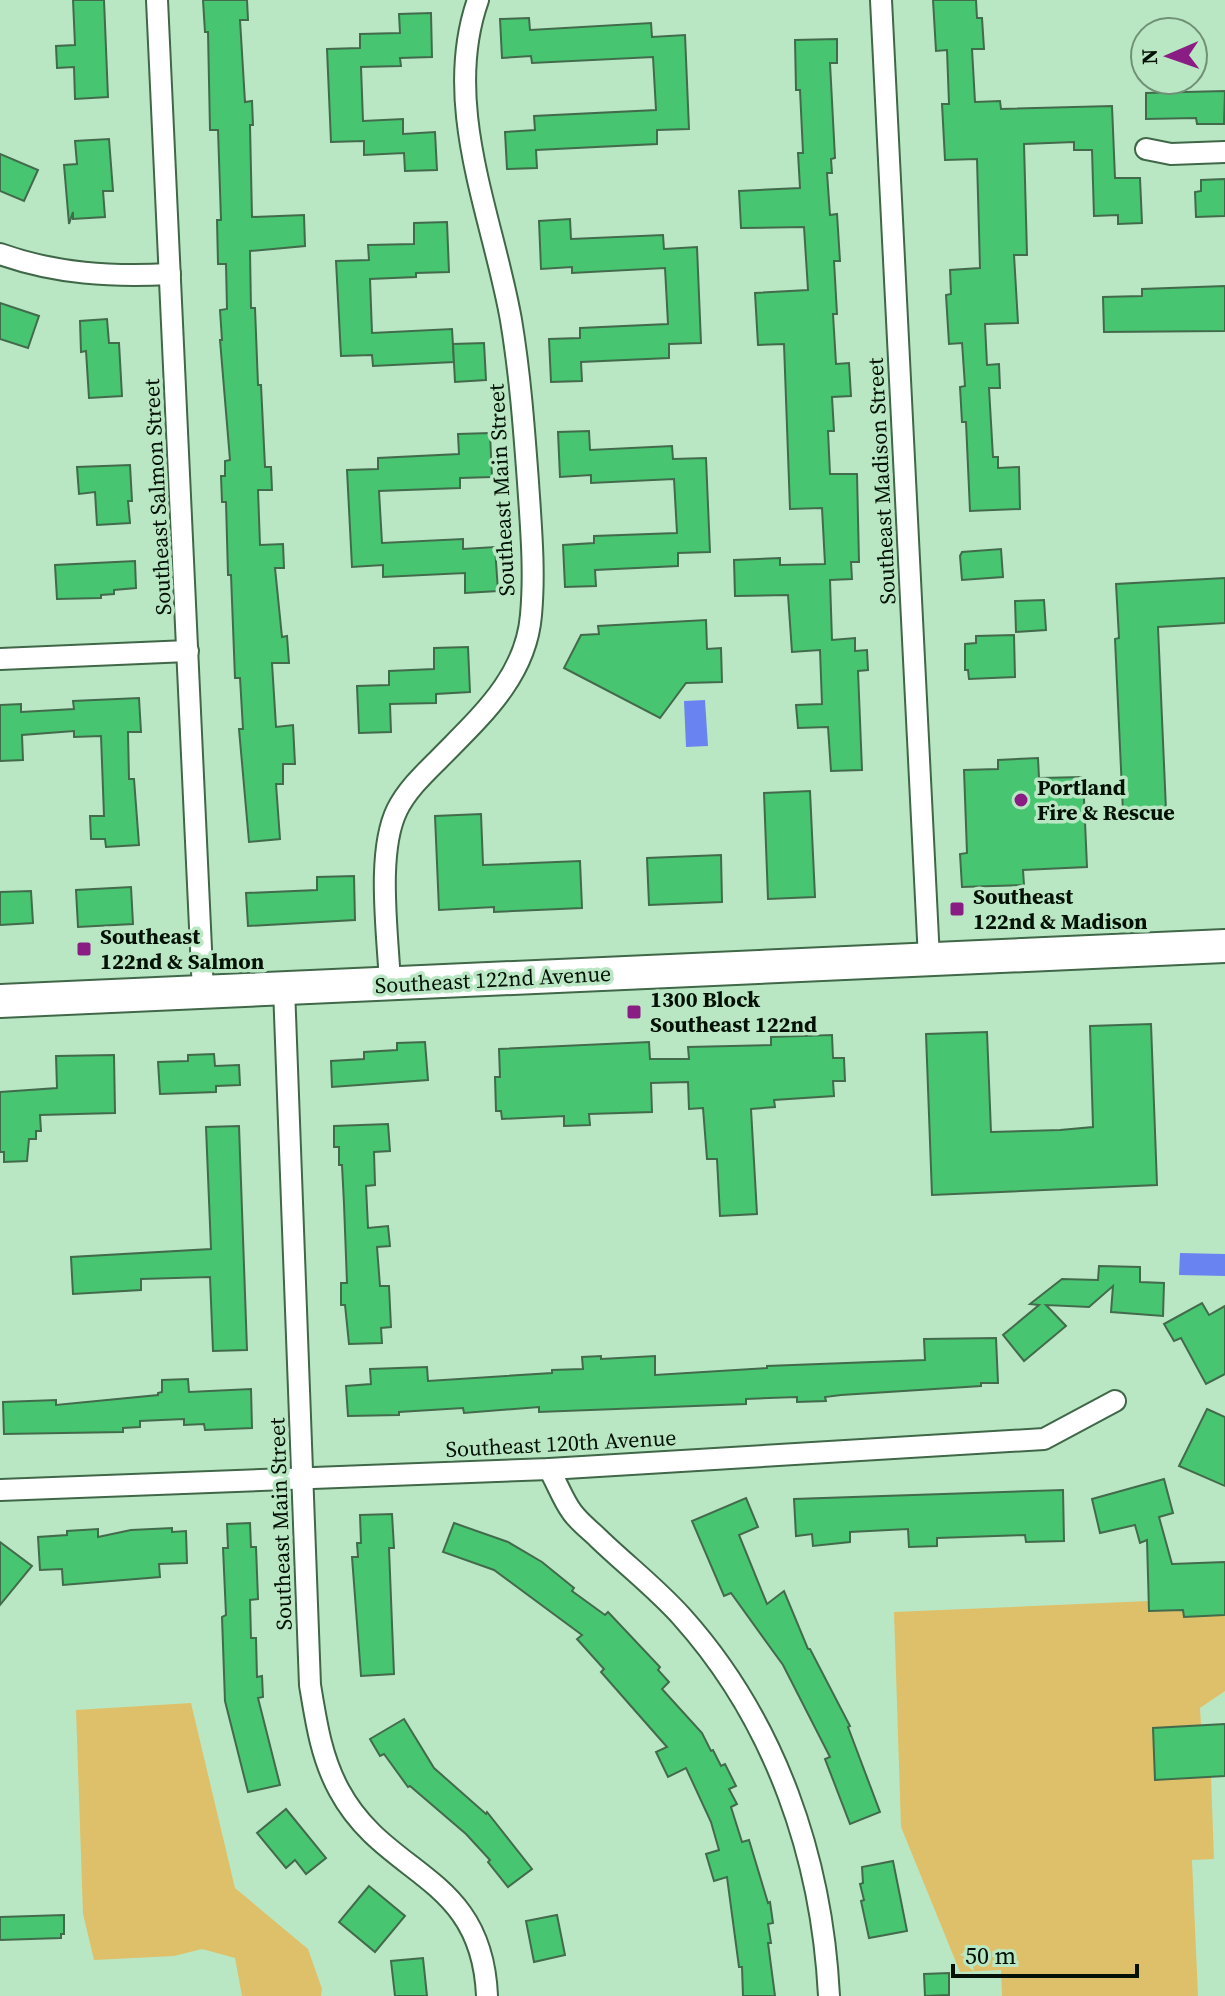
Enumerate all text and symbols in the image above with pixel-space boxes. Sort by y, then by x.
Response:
north arrow [1129,16,1209,96]
text: N [1134,48,1164,65]
street label: Southeast Madison Street [860,356,902,605]
street label: Southeast Salmon Street [136,377,178,616]
street label: Southeast Main Street [480,382,522,597]
place label: Portland Fire & Rescue [1037,772,1175,827]
marker: Portland Fire & Rescue [1012,791,1030,809]
place label: Southeast 122nd & Madison [973,881,1148,936]
marker: Southeast 122nd & Madison [948,900,966,918]
place label: Southeast 122nd & Salmon [100,921,265,976]
marker: Southeast 122nd & Salmon [75,940,93,958]
street label: Southeast 122nd Avenue [374,958,612,1000]
place label: 1300 Block Southeast 122nd [650,984,817,1039]
marker: 1300 Block Southeast 122nd [625,1003,643,1021]
street label: Southeast Main Street [261,1416,299,1631]
street label: Southeast 120th Avenue [445,1422,677,1464]
scale bar [953,1928,1137,1978]
text: 50 m [965,1939,1016,1972]

